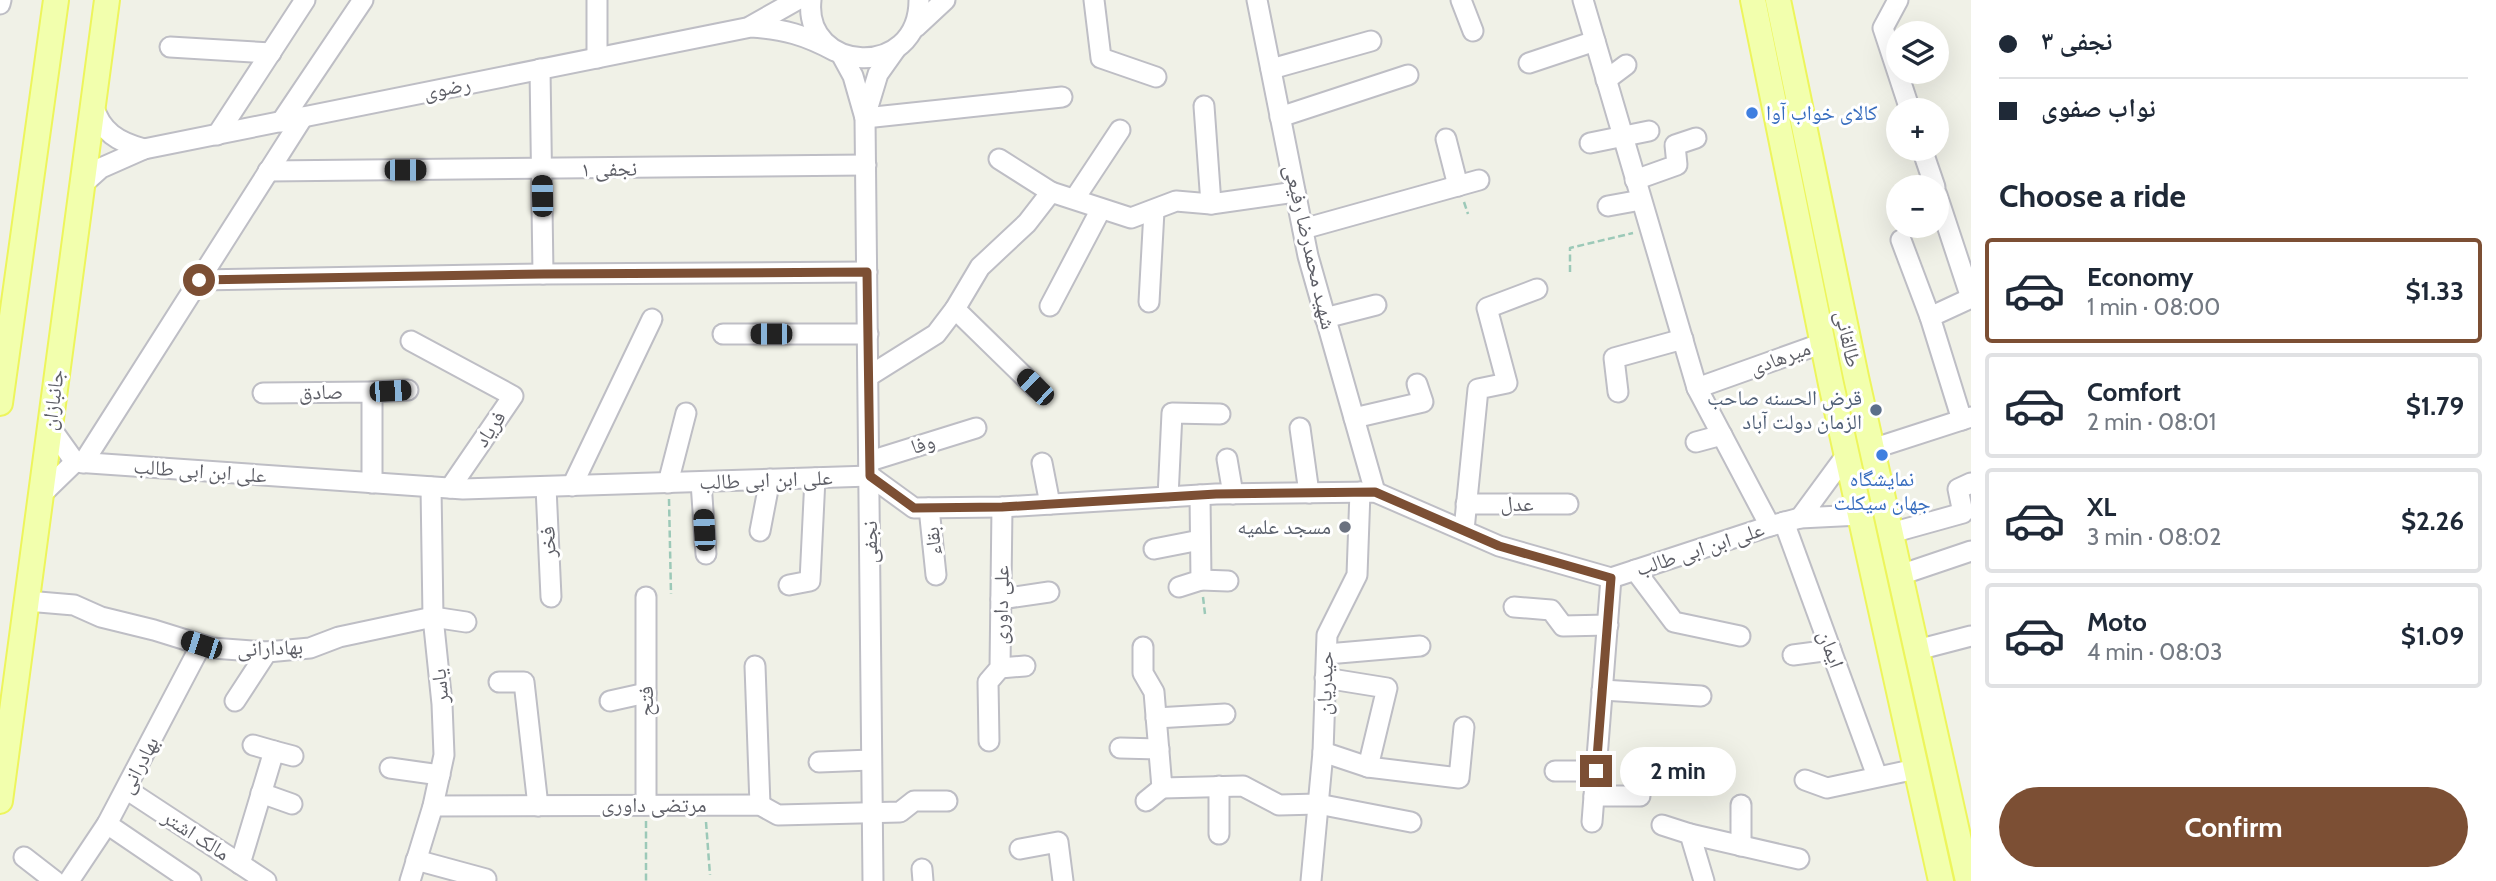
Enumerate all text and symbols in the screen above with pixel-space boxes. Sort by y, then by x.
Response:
map controls [1886,21,1949,238]
button: layers [1886,21,1949,84]
text: نجفی ۳ [2041,25,2112,57]
street label: رضوی [421,71,473,104]
text: نواب صفوی [2041,92,2156,124]
button: + [1886,98,1949,161]
place label: کالای خواب آوا [1766,100,1878,125]
marker: کالای خواب آوا [1744,105,1760,121]
street label: نجفی ۱ [581,156,637,182]
car [385,160,427,181]
street label: شهید محمدرضا رفیعی [1278,162,1342,332]
car [532,175,553,217]
button: − [1886,175,1949,238]
text: Choose a ride [1999,176,2186,215]
icon: car [2003,259,2066,322]
text: Economy [2087,261,2193,293]
route start [183,264,215,296]
text: $1.33 [2406,275,2464,307]
text: 1 min · 08:00 [2087,293,2220,321]
street label: طالقانی [1829,308,1867,370]
car [751,324,793,345]
street label: میرهادی [1746,335,1814,380]
car [1013,365,1058,409]
street label: جانبازان [36,368,69,432]
icon: car [2003,374,2066,437]
text: Comfort [2087,376,2181,408]
street label: صادق [299,379,343,405]
car [369,379,412,403]
place label: قرض الحسنه صاحب الزمان دولت آباد [1707,385,1862,434]
text: $1.79 [2406,390,2464,422]
marker: قرض الحسنه صاحب الزمان دولت آباد [1868,402,1884,418]
street label: فریاد [468,406,511,452]
text: 2 min · 08:01 [2087,408,2216,436]
street label: وفا [908,428,938,459]
marker: نمایشگاه جهان سیکلت [1874,447,1890,463]
street label: علی ابن ابی طالب [133,453,268,489]
street label: علی ابن ابی طالب [699,465,833,495]
place label: نمایشگاه جهان سیکلت [1833,466,1931,515]
icon: car [2003,489,2066,552]
street label: عدل [1500,491,1534,516]
text: XL [2087,491,2116,523]
text: $2.26 [2401,505,2464,537]
car [693,508,716,552]
place label: مسجد علمیه [1237,514,1331,539]
street label: علی ابن ابی طالب [1633,516,1768,582]
marker: مسجد علمیه [1337,519,1353,535]
street label: نجفی [857,521,883,563]
text: 3 min · 08:02 [2087,523,2221,551]
street label: فخر [534,526,561,559]
street label: بقاء [919,526,946,556]
street label: علی داوری [987,565,1015,645]
icon: car [2003,604,2066,667]
text: Moto [2087,606,2147,638]
text: $1.09 [2401,620,2464,652]
street label: ایمان [1813,626,1850,671]
car [178,629,225,661]
street label: بهادارانی [237,634,303,662]
text: 4 min · 08:03 [2087,638,2222,666]
street label: حیدریان [1311,651,1338,715]
street label: یاسر [426,668,454,705]
street label: فتح [633,686,659,716]
street label: بهادرانی [113,732,165,798]
callout: 2 min [1620,746,1736,796]
route end [1580,755,1612,787]
text: 2 min [1650,757,1706,785]
button: Confirm [1999,787,2468,867]
street label: مرتضی داوری [601,792,707,818]
street label: مالک اشتر [157,803,235,866]

